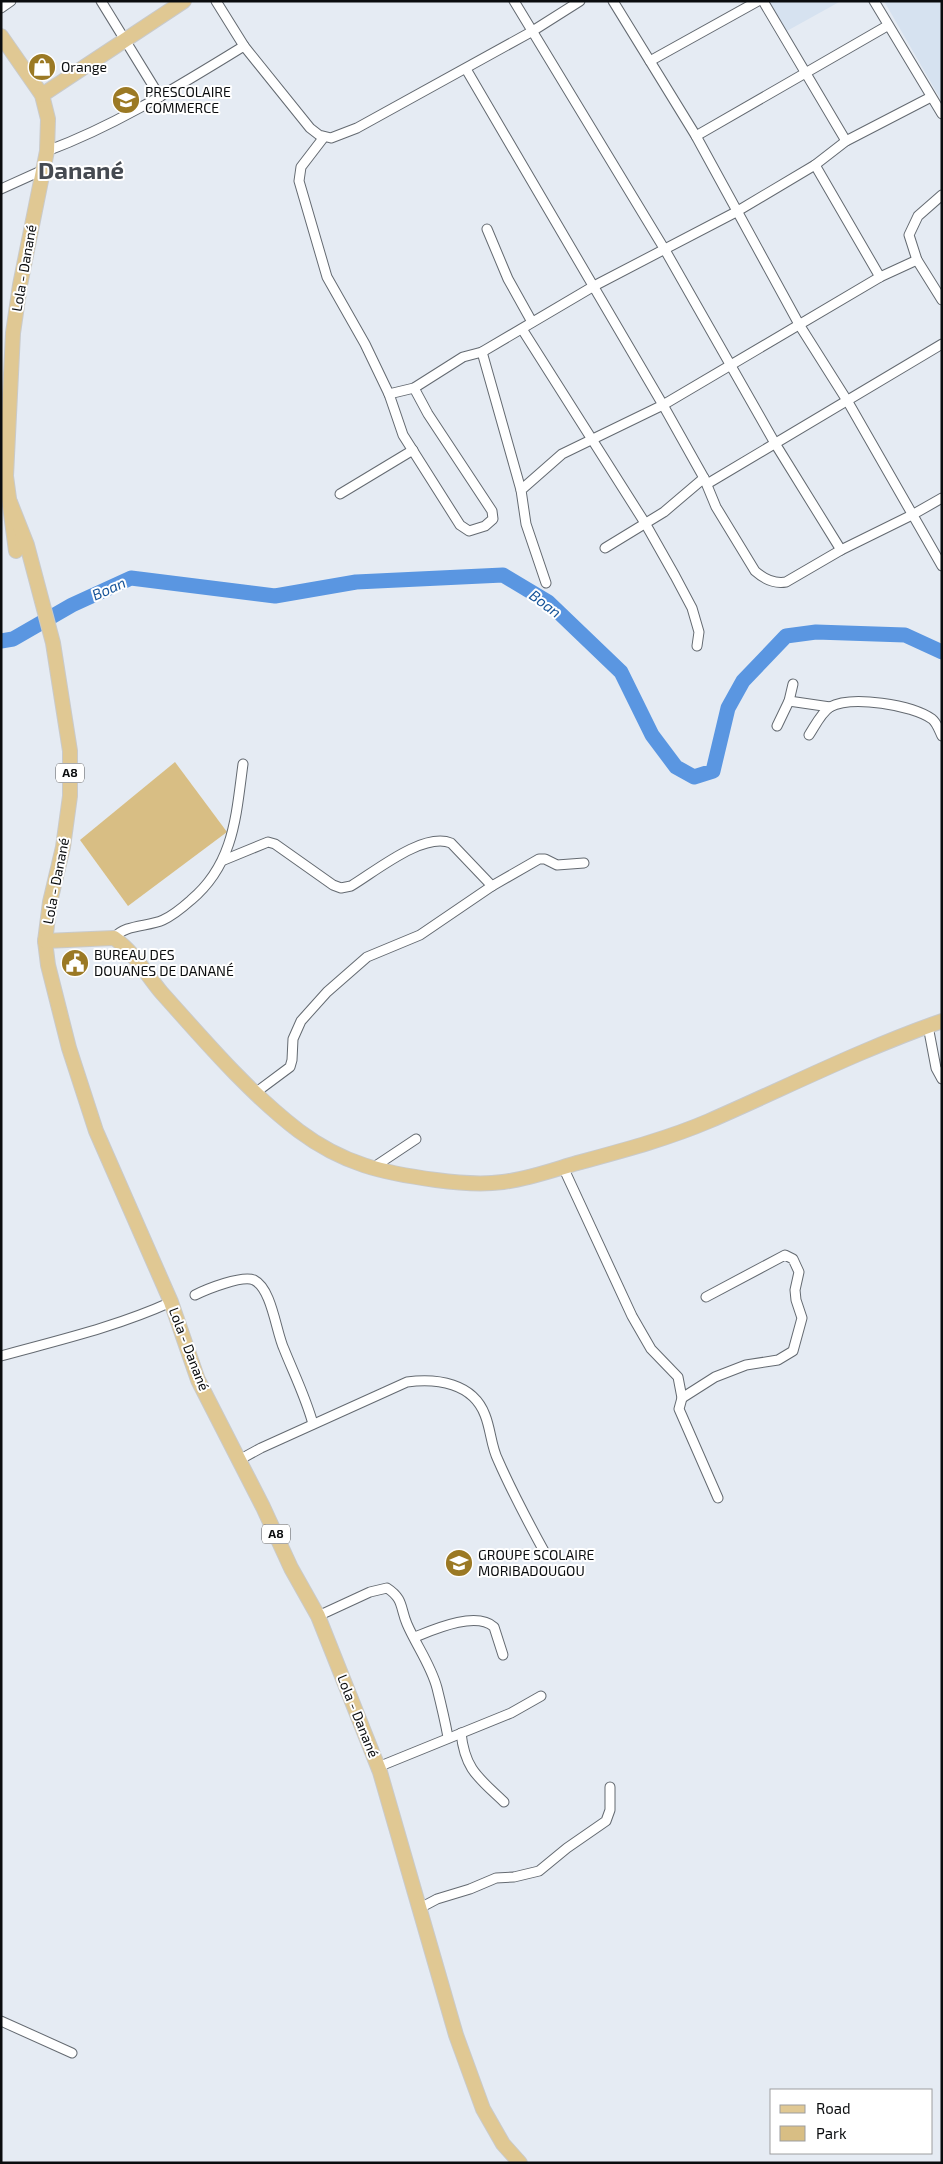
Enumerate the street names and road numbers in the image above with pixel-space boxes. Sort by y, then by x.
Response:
street label: Lola - Danané [8,223,40,313]
road number: A8 [56,764,84,782]
street label: Lola - Danané [39,836,72,926]
street label: Lola - Danané [166,1305,213,1393]
road number: A8 [262,1525,290,1544]
street label: Lola - Danané [334,1672,383,1760]

